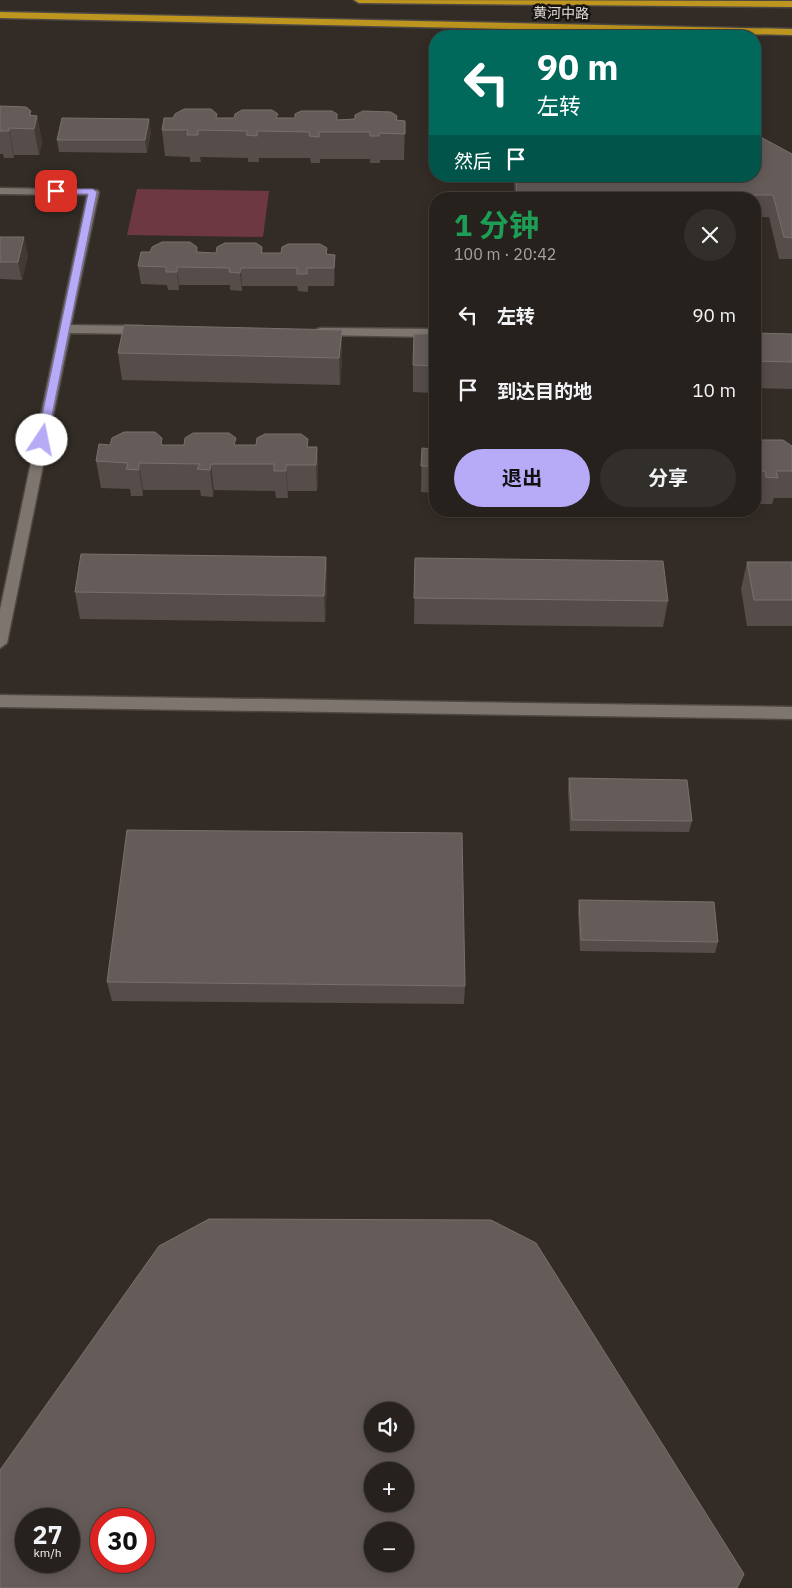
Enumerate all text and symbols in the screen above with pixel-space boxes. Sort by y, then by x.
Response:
street label: 黄河中路 [533,4,589,22]
text: 90 m [537,44,619,90]
icon: left [454,50,519,115]
text: 左转 [537,91,581,120]
icon: arrive [502,145,530,173]
text: 然后 [454,149,492,173]
pin [35,170,77,212]
icon: arrive [42,177,70,205]
text: 1 分钟 [454,205,539,244]
button: close [684,209,736,261]
text: 100 m · 20:42 [454,244,556,264]
icon: left [454,301,482,329]
text: 90 m [692,303,736,327]
text: 左转 [497,304,535,328]
icon: arrive [454,376,482,404]
text: 10 m [692,378,736,402]
text: 到达目的地 [497,379,592,403]
position arrow [15,413,67,465]
button: 退出 [454,449,590,507]
button: 分享 [600,449,736,507]
map controls [364,1402,414,1572]
button: sound [364,1402,414,1452]
button: + [364,1462,414,1512]
speed limit sign: 30 [90,1508,155,1573]
text: 27 [32,1518,63,1551]
button: − [364,1522,414,1572]
text: km/h [33,1545,62,1560]

